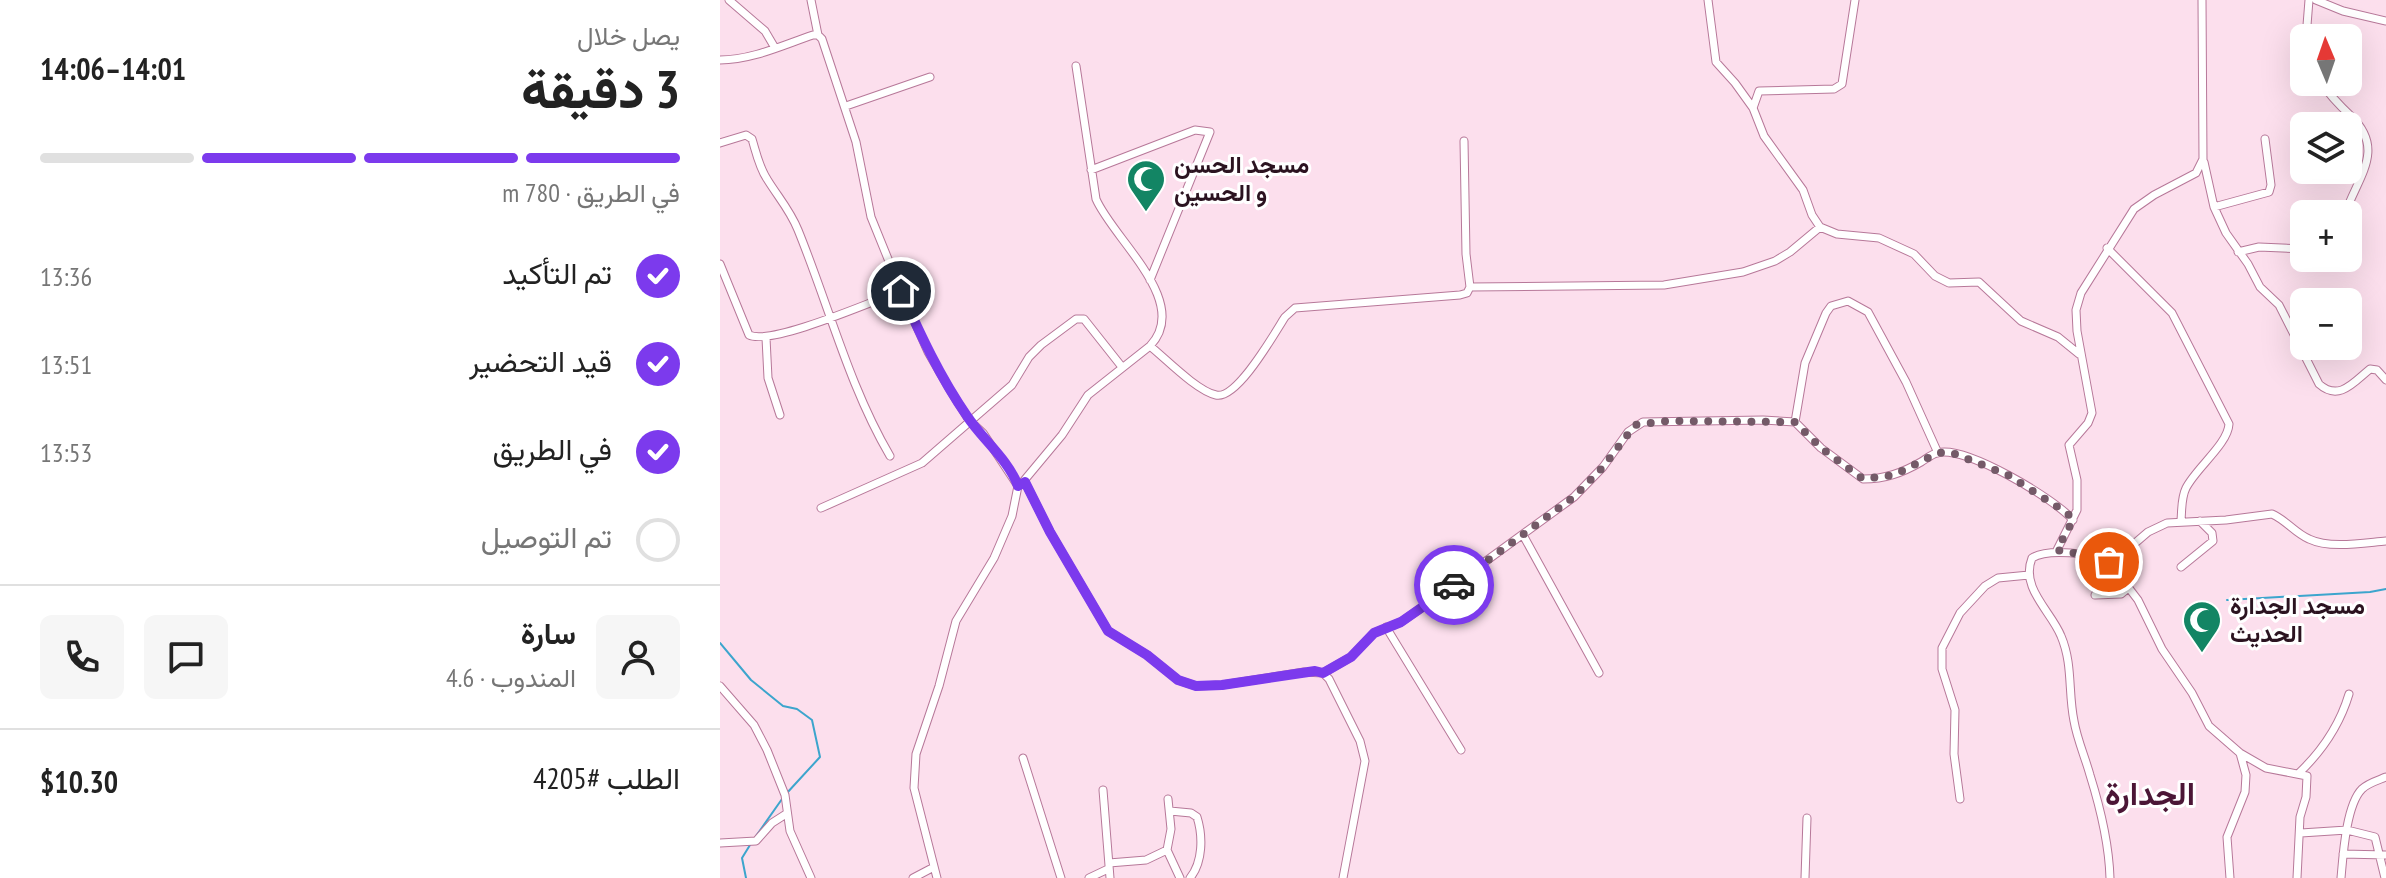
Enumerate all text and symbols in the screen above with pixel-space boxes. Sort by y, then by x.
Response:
text: يصل خلال [577,19,680,52]
north arrow [2290,24,2362,96]
map controls [2290,24,2362,360]
text: 14:01–14:06 [40,49,186,88]
text: 3 دقيقة [521,55,680,122]
button: layers [2290,112,2362,184]
place label: مسجد الحسن و الحسين [1174,149,1309,208]
mosque icon: مسجد الحسن و الحسين [1125,158,1167,213]
text: في الطريق · 780 m [502,176,680,209]
button: + [2290,200,2362,272]
text: تم التأكيد [502,253,612,292]
icon: check [636,254,680,298]
pin [867,257,935,325]
text: 13:36 [40,260,92,293]
icon: home [879,269,923,313]
button: − [2290,288,2362,360]
text: قيد التحضير [469,341,612,380]
icon: check [636,342,680,386]
text: 13:51 [40,348,92,381]
text: في الطريق [493,429,612,468]
icon: check [636,430,680,474]
text: 13:53 [40,436,92,469]
text: تم التوصيل [481,517,612,556]
pin [2075,528,2143,596]
icon: bag [2087,540,2131,584]
courier [1414,545,1494,625]
icon: car [1432,563,1476,607]
place label: مسجد الجدارة الحديث [2230,590,2365,649]
mosque icon: مسجد الجدارة الحديث [2181,599,2223,654]
text: سارة [521,613,576,652]
button: phone [40,615,124,699]
button: chat [144,615,228,699]
button: person [596,615,680,699]
text: المندوب · 4.6 [446,661,576,694]
text: الطلب #4205 [533,758,680,797]
text: $10.30 [40,762,118,801]
district label: الجدارة [2105,772,2195,814]

